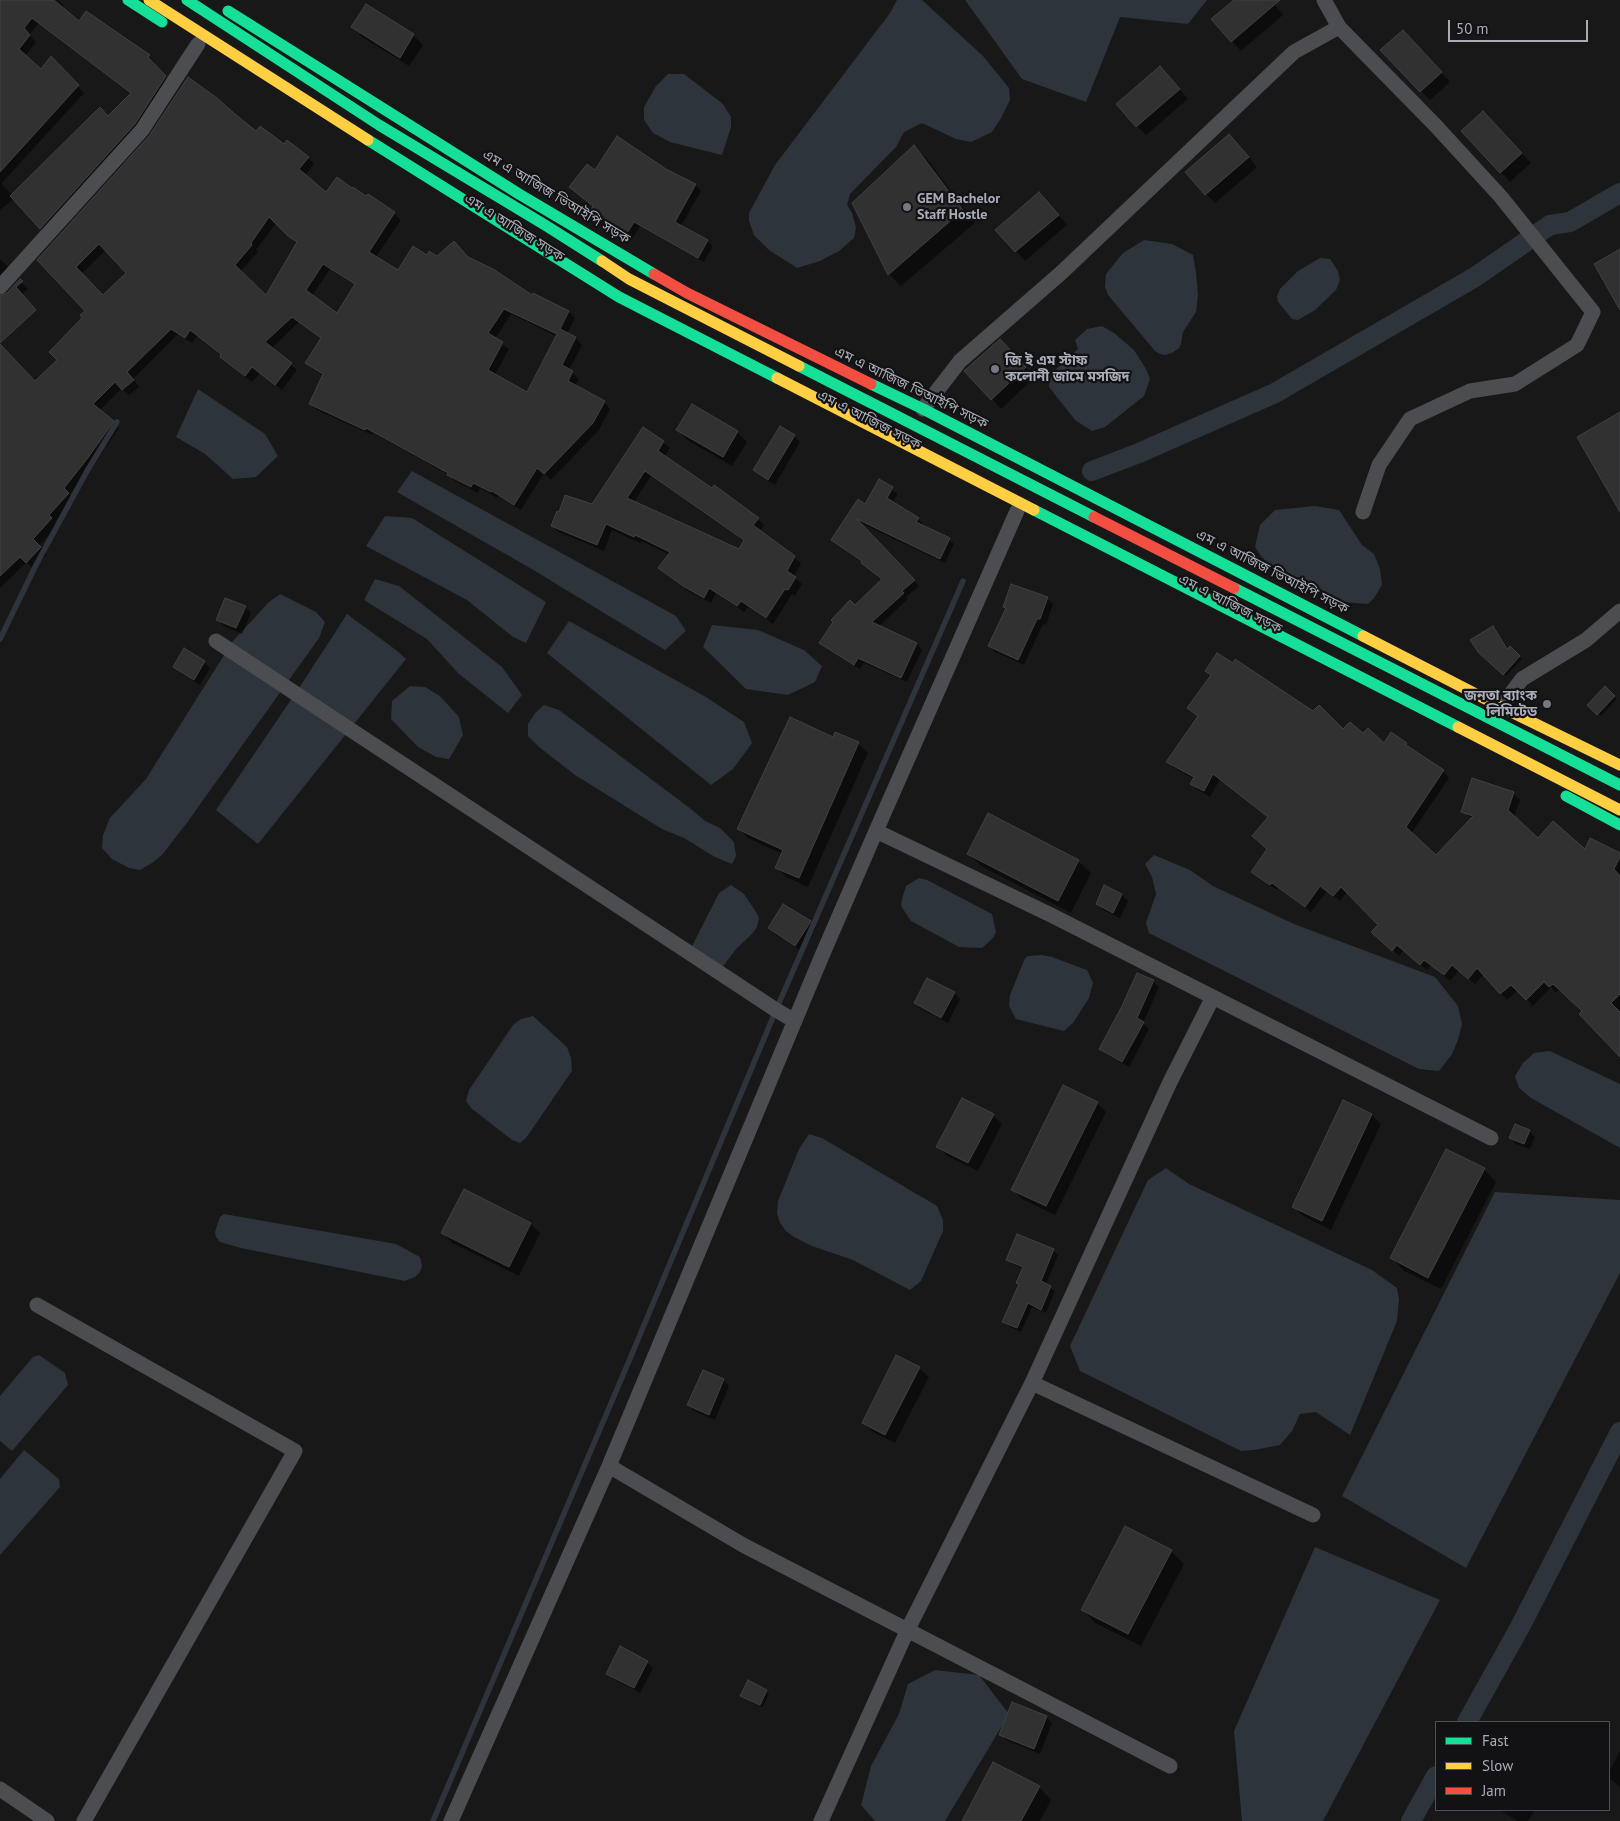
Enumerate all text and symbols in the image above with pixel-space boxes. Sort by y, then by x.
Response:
scale bar [1450,10,1590,42]
text: 50 m [1456,19,1489,38]
street label: এম এ আজিজ ভিআইপি সড়ক [479,146,633,248]
street label: এম এ আজিজ সড়ক [461,191,567,265]
place label: GEM Bachelor Staff Hostle [917,191,1000,223]
marker: GEM Bachelor Staff Hostle [901,201,913,213]
street label: এম এ আজিজ ভিআইপি সড়ক [831,343,991,433]
place label: জি ই এম স্টাফ কলোনী জামে মসজিদ [1005,353,1130,386]
marker: জি ই এম স্টাফ কলোনী জামে মসজিদ [989,363,1001,375]
street label: এম এ আজিজ সড়ক [814,387,924,453]
street label: এম এ আজিজ ভিআইপি সড়ক [1193,526,1351,618]
street label: এম এ আজিজ সড়ক [1175,571,1285,637]
place label: জনতা ব্যাংক লিমিটেড [1464,688,1537,720]
marker: জনতা ব্যাংক লিমিটেড [1541,698,1553,710]
legend [1435,1721,1610,1811]
text: Fast [1482,1731,1509,1750]
text: Slow [1482,1756,1513,1775]
text: Jam [1482,1781,1506,1800]

